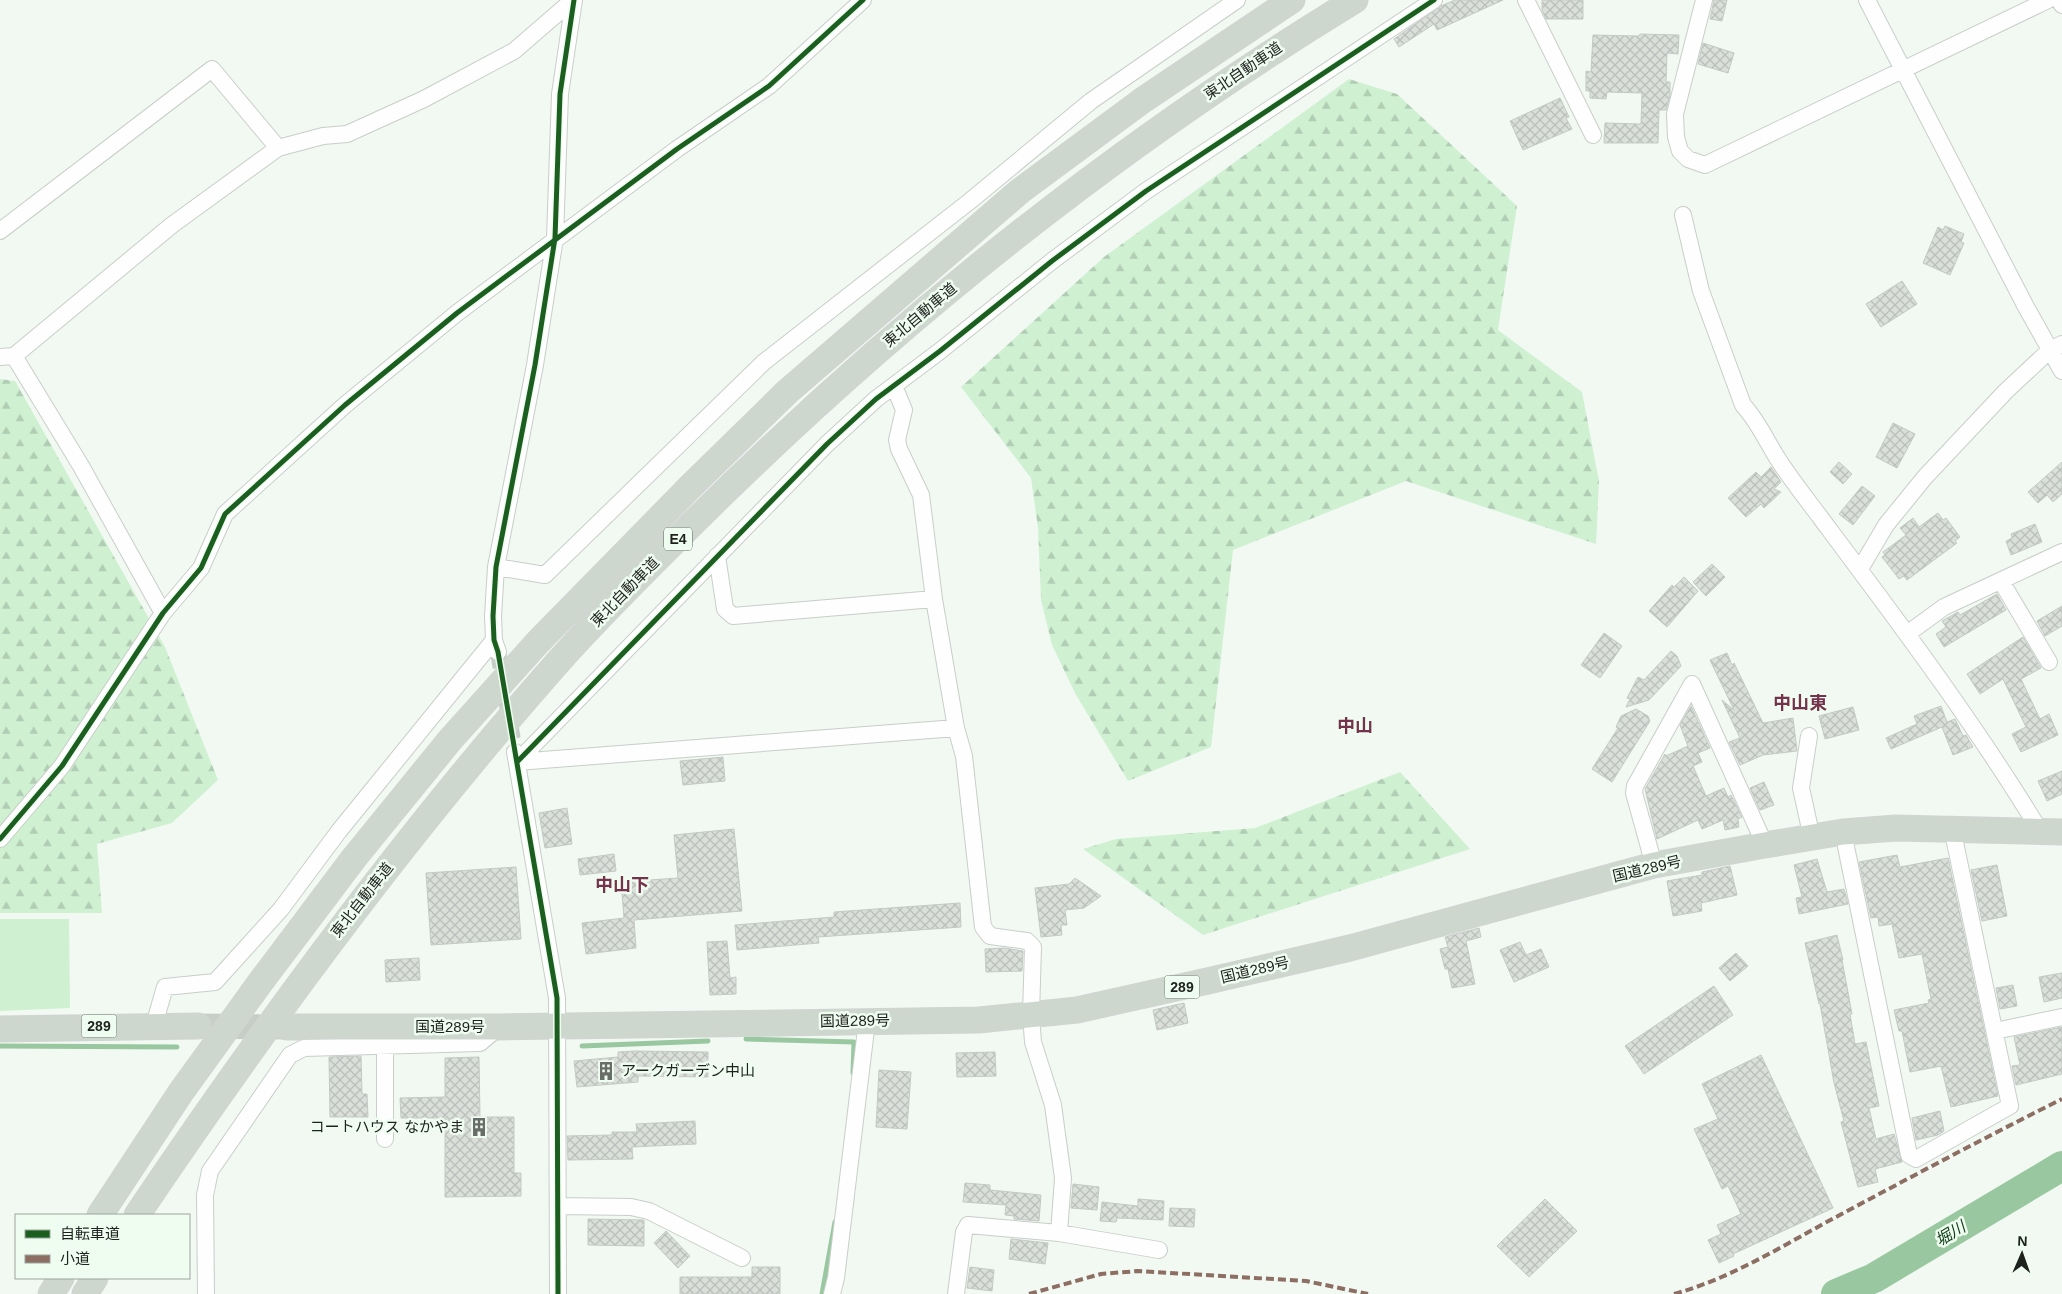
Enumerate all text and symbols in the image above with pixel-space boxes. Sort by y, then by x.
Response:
street label: 東北自動車道 [1201,38,1285,103]
street label: 東北自動車道 [880,279,960,350]
road number: E4 [664,528,692,550]
street label: 東北自動車道 [587,553,662,630]
district label: 中山東 [1773,693,1827,713]
district label: 中山 [1337,716,1373,736]
street label: 国道289号 [1611,852,1683,885]
street label: 東北自動車道 [327,859,396,940]
district label: 中山下 [595,875,649,895]
street label: 国道289号 [1219,953,1291,986]
road number: 289 [1164,976,1200,999]
street label: 国道289号 [820,1011,890,1030]
road number: 289 [82,1014,116,1038]
street label: 国道289号 [415,1018,485,1035]
building icon: アークガーデン中山 [595,1060,617,1082]
place label: アークガーデン中山 [621,1062,755,1079]
building icon: コートハウス なかやま [468,1116,490,1138]
place label: コートハウス なかやま [310,1118,464,1135]
legend [15,1214,190,1279]
water label: 堀川 [1932,1217,1970,1249]
text: 自転車道 [60,1225,120,1242]
north arrow [1997,1229,2047,1279]
text: N [2017,1233,2028,1249]
text: 小道 [60,1250,90,1267]

